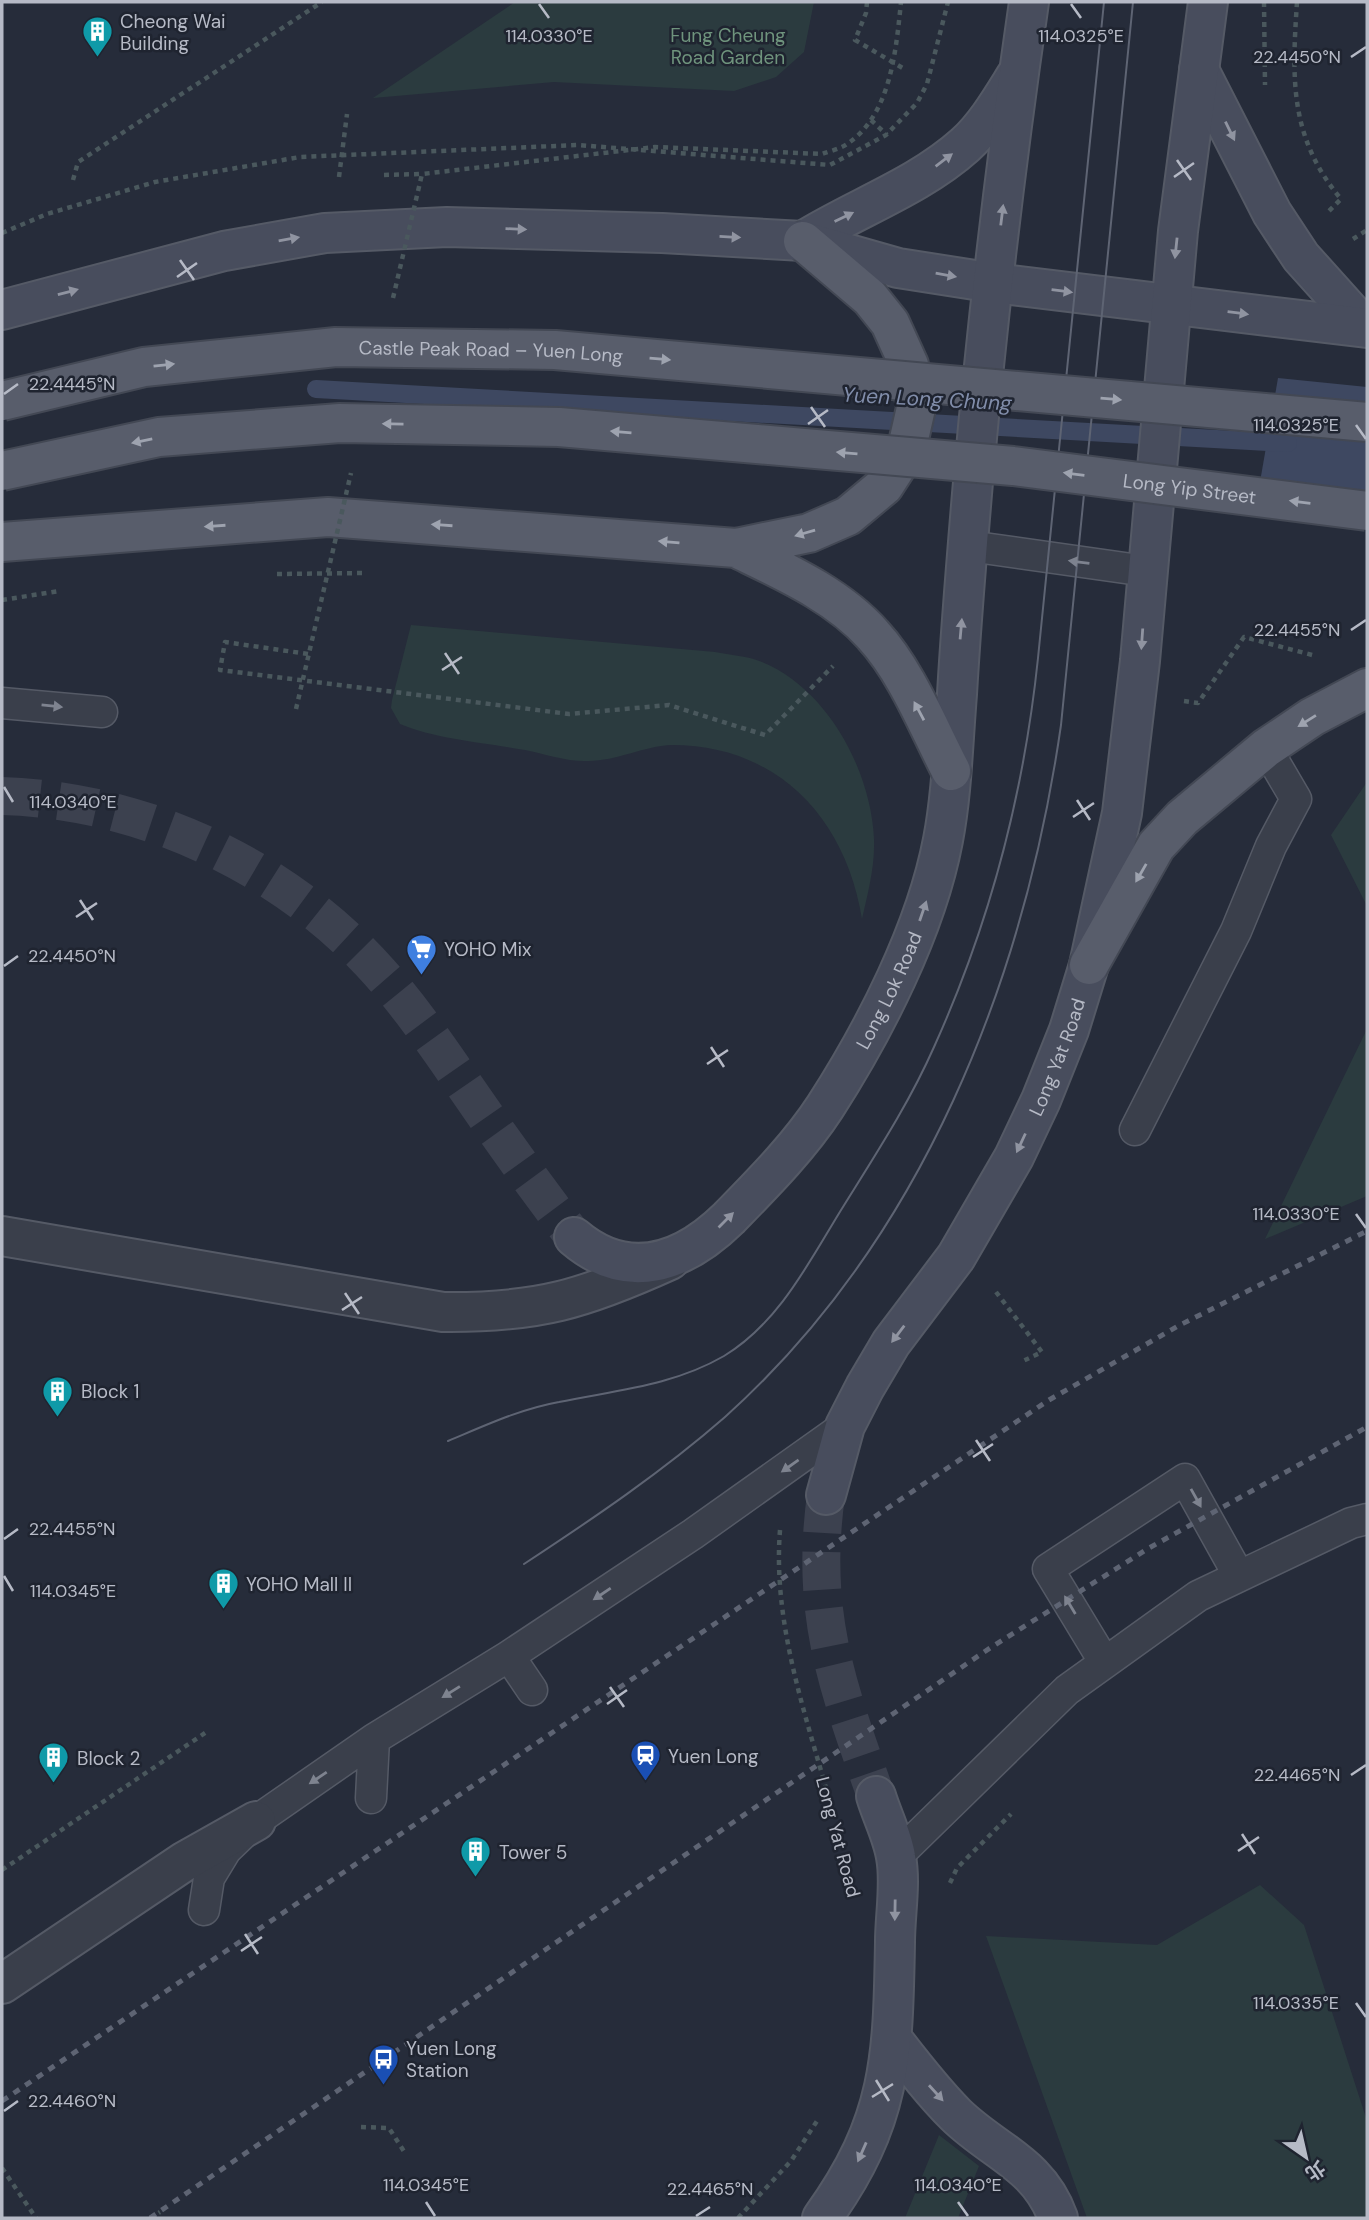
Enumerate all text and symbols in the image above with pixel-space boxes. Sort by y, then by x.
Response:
place label: Cheong Wai Building [120,9,226,56]
building icon: Cheong Wai Building [80,15,114,59]
park label: Fung Cheung Road Garden [670,23,786,70]
text: 114.0330°E [505,24,593,48]
text: 114.0325°E [1038,24,1124,48]
text: 22.4450°N [1253,45,1341,69]
one-way arrow [1224,121,1236,141]
one-way arrow [935,154,953,168]
one-way arrow [997,204,1008,226]
one-way arrow [834,212,854,223]
one-way arrow [505,224,527,235]
one-way arrow [720,232,742,243]
one-way arrow [278,233,300,244]
one-way arrow [1171,237,1182,259]
one-way arrow [935,270,957,281]
one-way arrow [57,286,79,297]
one-way arrow [1051,286,1073,297]
one-way arrow [1227,308,1249,319]
street label: Castle Peak Road – Yuen Long [358,335,624,369]
one-way arrow [649,354,671,365]
one-way arrow [153,360,175,371]
text: 22.4445°N [29,372,115,396]
water label: Yuen Long Chung [842,381,1013,417]
one-way arrow [1100,394,1122,405]
text: 114.0325°E [1253,413,1339,437]
one-way arrow [382,418,404,430]
one-way arrow [610,427,632,438]
one-way arrow [131,436,153,447]
one-way arrow [836,447,858,458]
one-way arrow [1063,468,1085,479]
street label: Long Yip Street [1122,468,1258,509]
one-way arrow [1288,497,1310,508]
one-way arrow [430,519,452,530]
one-way arrow [204,521,226,532]
one-way arrow [794,528,815,538]
one-way arrow [657,536,679,547]
one-way arrow [1068,557,1090,568]
one-way arrow [956,618,967,640]
text: 22.4455°N [1254,618,1340,642]
one-way arrow [1136,628,1147,650]
one-way arrow [914,700,926,720]
one-way arrow [41,701,63,712]
one-way arrow [1298,715,1317,728]
text: 114.0340°E [29,790,117,814]
one-way arrow [1135,863,1147,882]
one-way arrow [918,901,929,922]
street label: Long Lok Road [850,928,927,1053]
supermarket icon: YOHO Mix [404,932,438,976]
place label: YOHO Mix [444,937,532,962]
text: 22.4450°N [28,944,116,968]
street label: Long Yat Road [1023,995,1091,1120]
one-way arrow [1015,1133,1027,1153]
text: 114.0330°E [1252,1202,1340,1226]
one-way arrow [718,1212,734,1229]
one-way arrow [891,1324,906,1342]
building icon: Block 1 [41,1374,75,1418]
place label: Block 1 [81,1379,139,1404]
one-way arrow [781,1459,799,1473]
one-way arrow [1190,1488,1202,1507]
text: 22.4455°N [29,1517,115,1541]
building icon: YOHO Mall II [206,1567,240,1611]
place label: YOHO Mall II [246,1572,352,1597]
text: 114.0345°E [30,1579,116,1603]
one-way arrow [593,1587,611,1601]
one-way arrow [1064,1595,1076,1614]
one-way arrow [441,1685,460,1698]
station icon: Yuen Long [628,1739,662,1783]
building icon: Block 2 [37,1741,71,1785]
place label: Yuen Long [668,1744,759,1769]
place label: Block 2 [77,1746,140,1771]
text: 22.4465°N [1254,1763,1340,1787]
one-way arrow [309,1771,327,1785]
street label: Long Yat Road [810,1774,866,1900]
building icon: Tower 5 [459,1835,493,1879]
place label: Tower 5 [499,1840,567,1865]
one-way arrow [890,1899,901,1921]
text: 114.0335°E [1253,1991,1339,2015]
place label: Yuen Long Station [406,2036,497,2083]
bus stop icon: Yuen Long Station [366,2042,400,2086]
one-way arrow [928,2084,944,2102]
text: 22.4460°N [28,2089,116,2113]
north arrow [1271,2122,1341,2192]
one-way arrow [856,2142,867,2163]
text: 北 [1300,2155,1330,2186]
text: 114.0345°E [383,2173,469,2197]
text: 114.0340°E [914,2173,1002,2197]
text: 22.4465°N [667,2177,753,2201]

